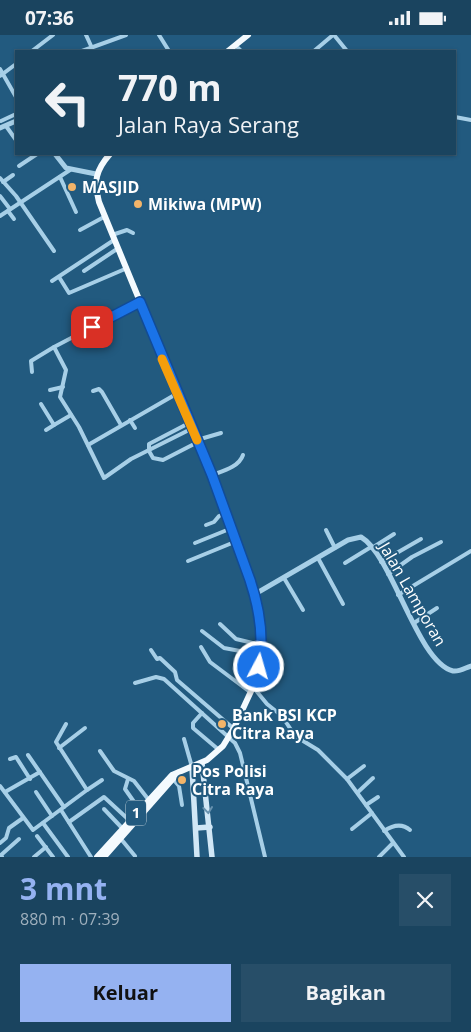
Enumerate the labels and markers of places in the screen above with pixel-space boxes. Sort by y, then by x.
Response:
place label: MASJID [82,176,139,198]
marker: MASJID [66,181,78,193]
place label: Mikiwa (MPW) [148,193,262,215]
marker: Mikiwa (MPW) [132,198,144,210]
pin [71,306,113,348]
place label: Bank BSI KCP Citra Raya [232,704,337,744]
marker: Bank BSI KCP Citra Raya [216,718,228,730]
place label: Pos Polisi Citra Raya [192,760,274,800]
marker: Pos Polisi Citra Raya [176,774,188,786]

